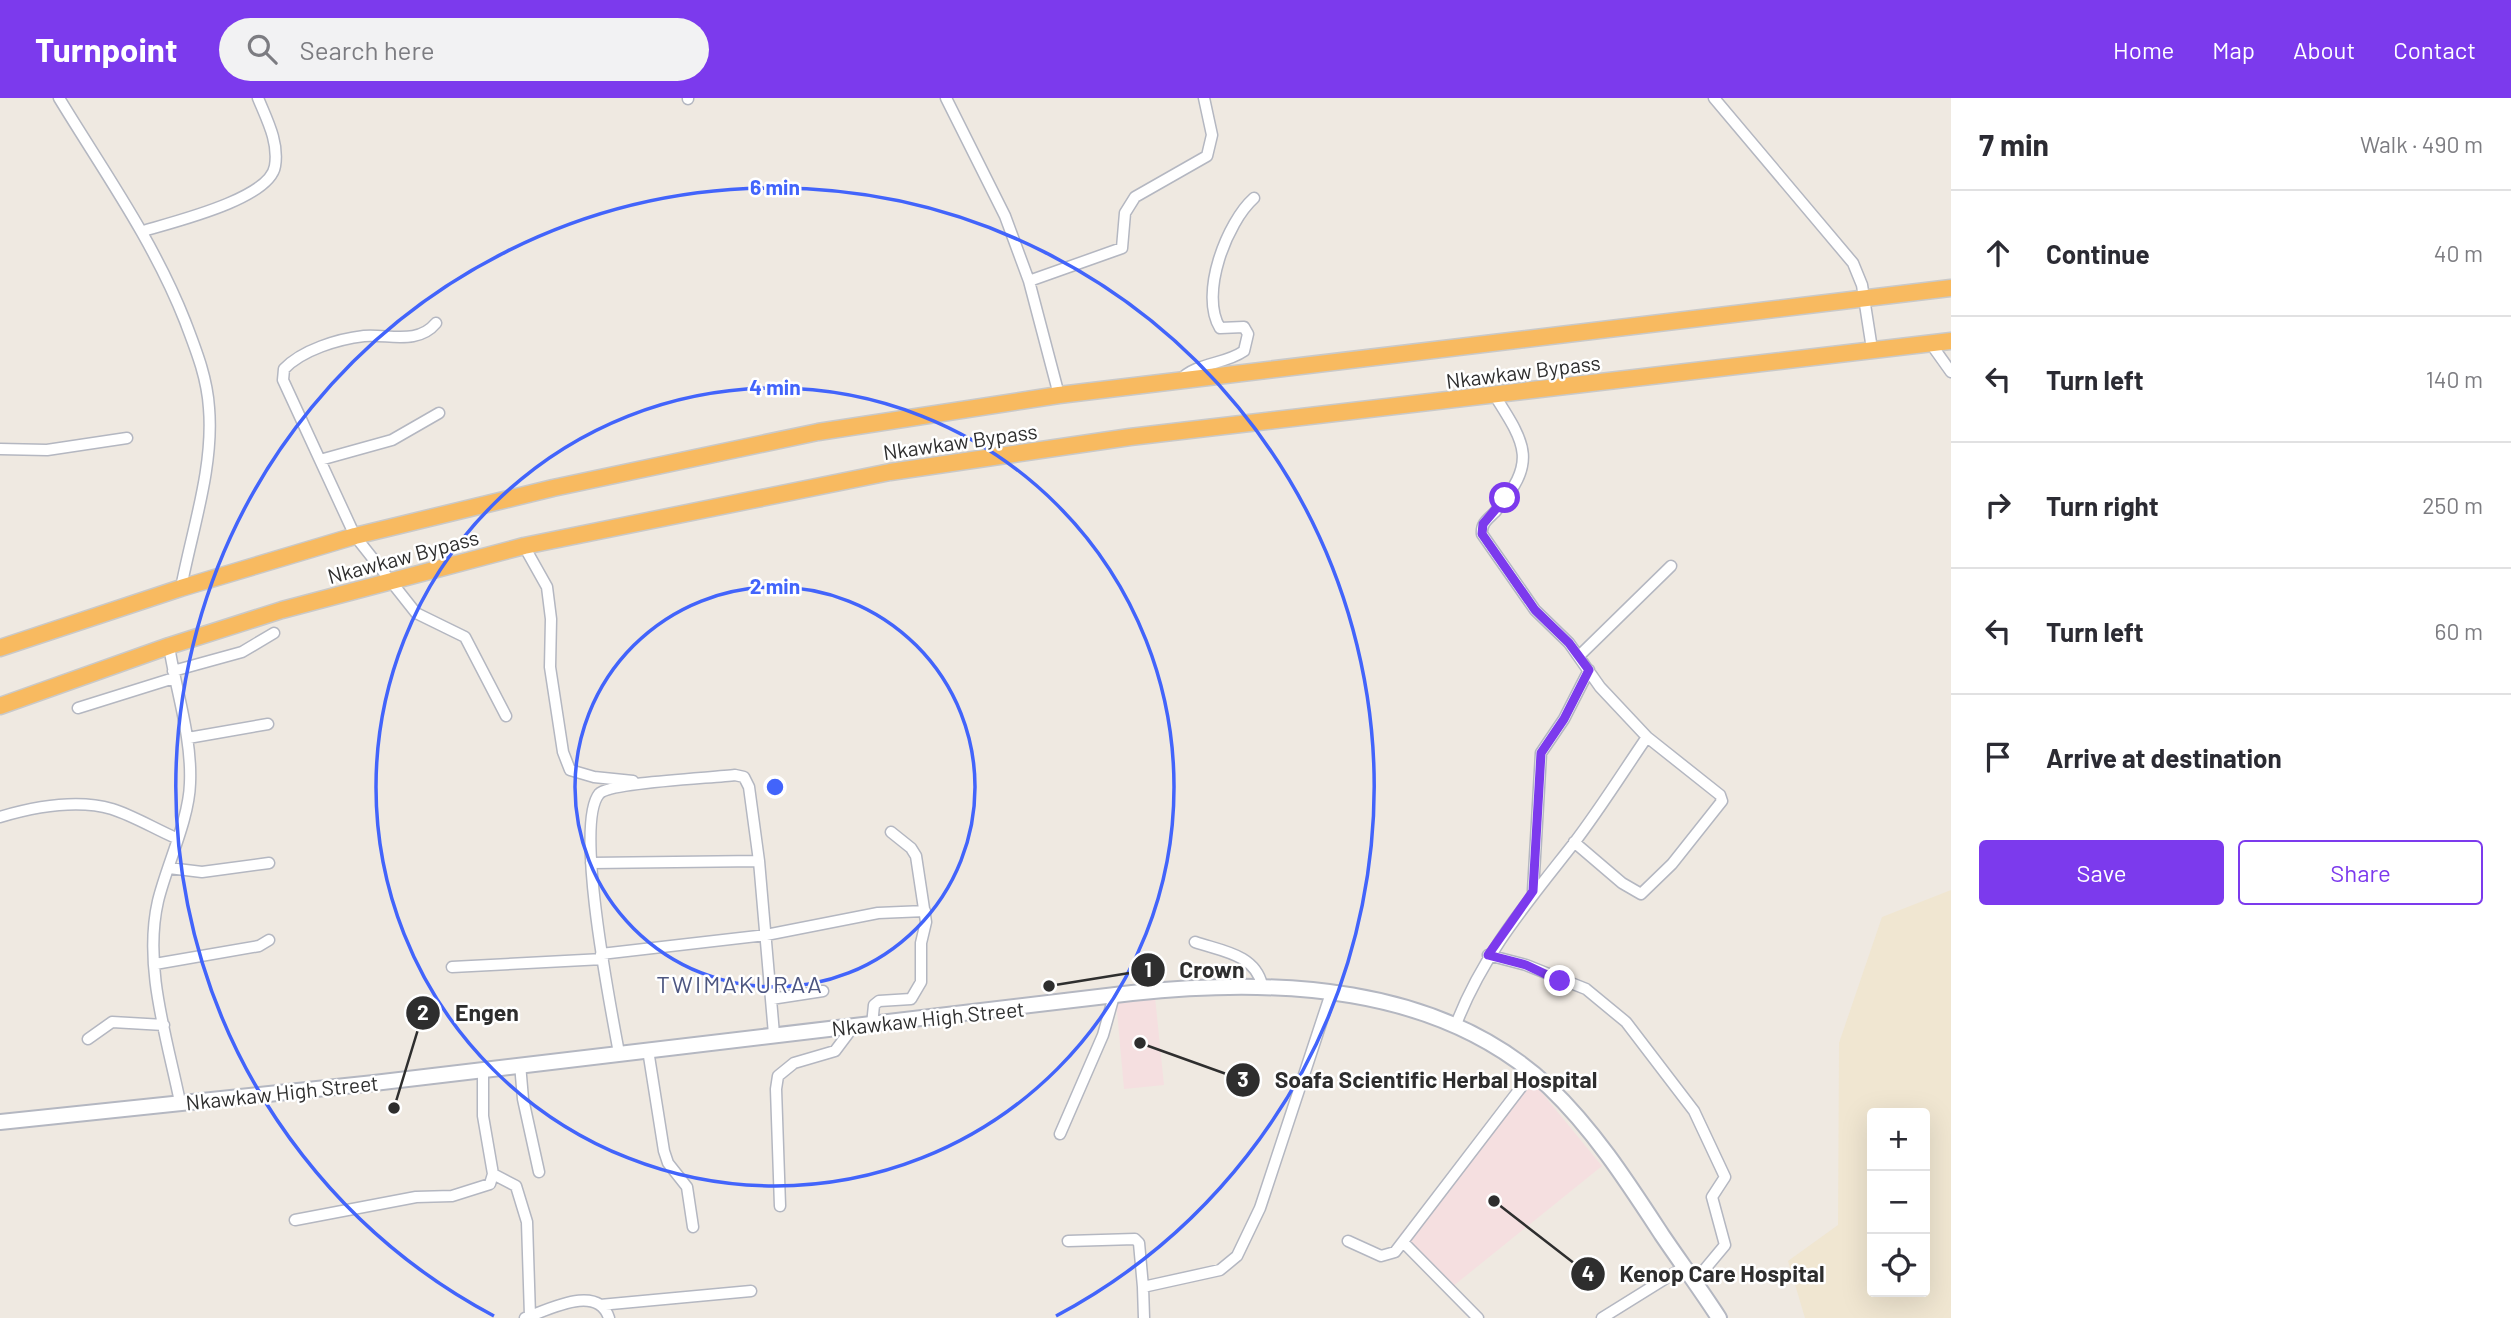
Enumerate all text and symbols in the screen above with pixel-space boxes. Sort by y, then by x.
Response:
search box [219,18,709,81]
text: Turnpoint [35,29,177,69]
icon: search [243,30,281,68]
text: Search here [299,34,435,65]
text: Home [2113,35,2174,64]
text: Map [2212,35,2255,64]
text: About [2293,35,2355,64]
text: Contact [2393,35,2476,64]
text: 7 min [1979,126,2049,162]
text: Walk · 490 m [2360,130,2483,158]
text: 6 min [750,174,800,199]
icon: ahead [1979,234,2017,272]
text: Continue [2046,238,2150,269]
text: 40 m [2434,239,2483,267]
street label: Nkawkaw Bypass [1444,349,1602,393]
icon: left [1979,360,2017,398]
text: Turn left [2046,364,2144,395]
text: 140 m [2426,365,2483,393]
text: 4 min [749,374,801,399]
street label: Nkawkaw Bypass [881,418,1039,464]
route start [1489,482,1520,513]
icon: right [1979,486,2017,524]
text: Turn right [2046,490,2159,521]
text: 250 m [2422,491,2483,519]
street label: Nkawkaw Bypass [325,524,481,588]
text: 2 min [750,573,800,598]
icon: left [1979,612,2017,650]
text: Turn left [2046,616,2144,647]
text: 60 m [2435,617,2483,645]
icon: arrive [1979,738,2017,776]
text: Arrive at destination [2046,742,2282,773]
centre of rings [763,775,787,799]
button: Save [1979,840,2224,905]
button: Share [2238,840,2483,905]
callout: Crown [1130,948,1258,992]
text: Crown [1179,955,1245,983]
text: 1 [1144,956,1152,981]
route end [1544,965,1575,996]
district label: TWIMAKURAA [656,969,824,998]
callout: Engen [406,991,533,1035]
street label: Nkawkaw High Street [830,995,1026,1041]
text: Engen [455,998,519,1026]
text: 2 [417,999,429,1024]
callout: Soafa Scientific Herbal Hospital [1226,1058,1611,1102]
text: Soafa Scientific Herbal Hospital [1275,1065,1597,1093]
text: 3 [1237,1066,1249,1091]
street label: Nkawkaw High Street [184,1069,380,1115]
map controls [1867,1108,1930,1297]
button: + [1867,1108,1930,1171]
button: − [1867,1171,1930,1234]
button: locate [1867,1234,1930,1297]
callout: Kenop Care Hospital [1571,1252,1839,1296]
text: Kenop Care Hospital [1619,1259,1825,1287]
text: 4 [1582,1260,1594,1285]

